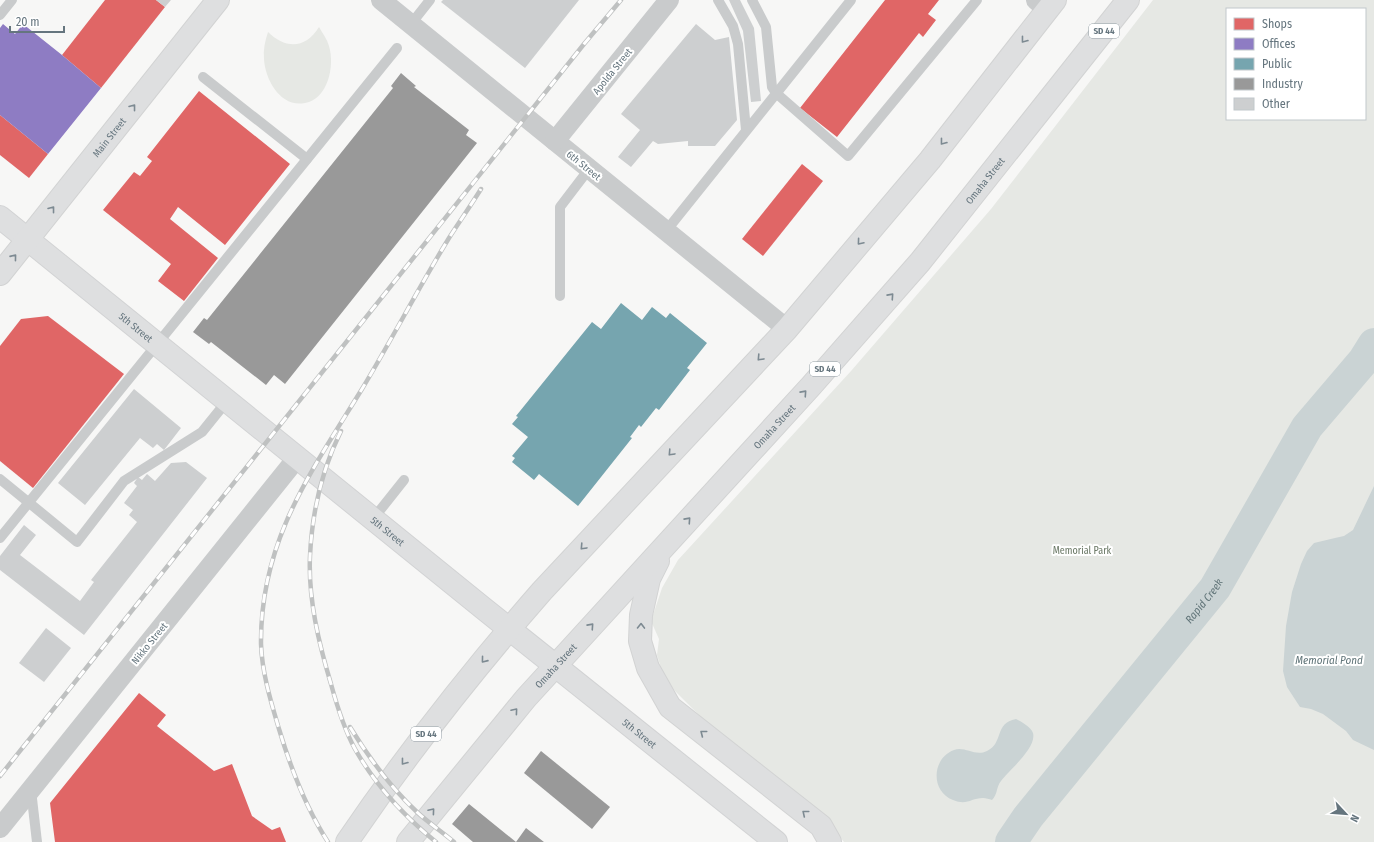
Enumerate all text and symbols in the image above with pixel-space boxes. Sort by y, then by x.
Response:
scale bar [10,8,64,34]
legend [1226,8,1366,120]
text: 20 m [16,15,40,29]
text: Shops [1262,17,1292,31]
road number: SD 44 [1089,24,1119,38]
one-way arrow [1021,36,1028,43]
text: Offices [1262,37,1295,51]
street label: Apolda Street [591,46,635,97]
text: Public [1262,57,1292,71]
text: Industry [1262,77,1303,91]
text: Other [1262,97,1291,111]
one-way arrow [128,105,135,112]
street label: Main Street [90,115,129,160]
one-way arrow [941,138,948,145]
street label: 6th Street [564,148,603,184]
street label: Omaha Street [963,155,1008,207]
one-way arrow [47,206,54,214]
one-way arrow [858,238,865,245]
one-way arrow [9,254,16,261]
one-way arrow [886,293,893,301]
street label: 5th Street [116,311,155,346]
one-way arrow [757,353,765,361]
road number: SD 44 [810,362,840,376]
one-way arrow [799,390,807,398]
street label: Omaha Street [751,402,799,452]
one-way arrow [669,448,676,455]
street label: 5th Street [368,514,407,549]
one-way arrow [683,517,691,525]
one-way arrow [580,543,587,550]
park label: Memorial Park [1053,545,1112,557]
water label: Rapid Creek [1183,576,1226,626]
street label: Nikko Street [129,620,171,667]
one-way arrow [636,623,645,629]
one-way arrow [587,624,594,631]
street label: Omaha Street [533,641,580,691]
water label: Memorial Pond [1295,654,1363,667]
one-way arrow [482,655,489,662]
one-way arrow [511,709,518,716]
street label: 5th Street [620,717,659,752]
road number: SD 44 [411,727,441,741]
one-way arrow [701,730,708,737]
one-way arrow [402,757,409,764]
north arrow [1326,794,1366,834]
one-way arrow [428,809,435,816]
one-way arrow [803,811,810,818]
text: N [1347,812,1362,824]

